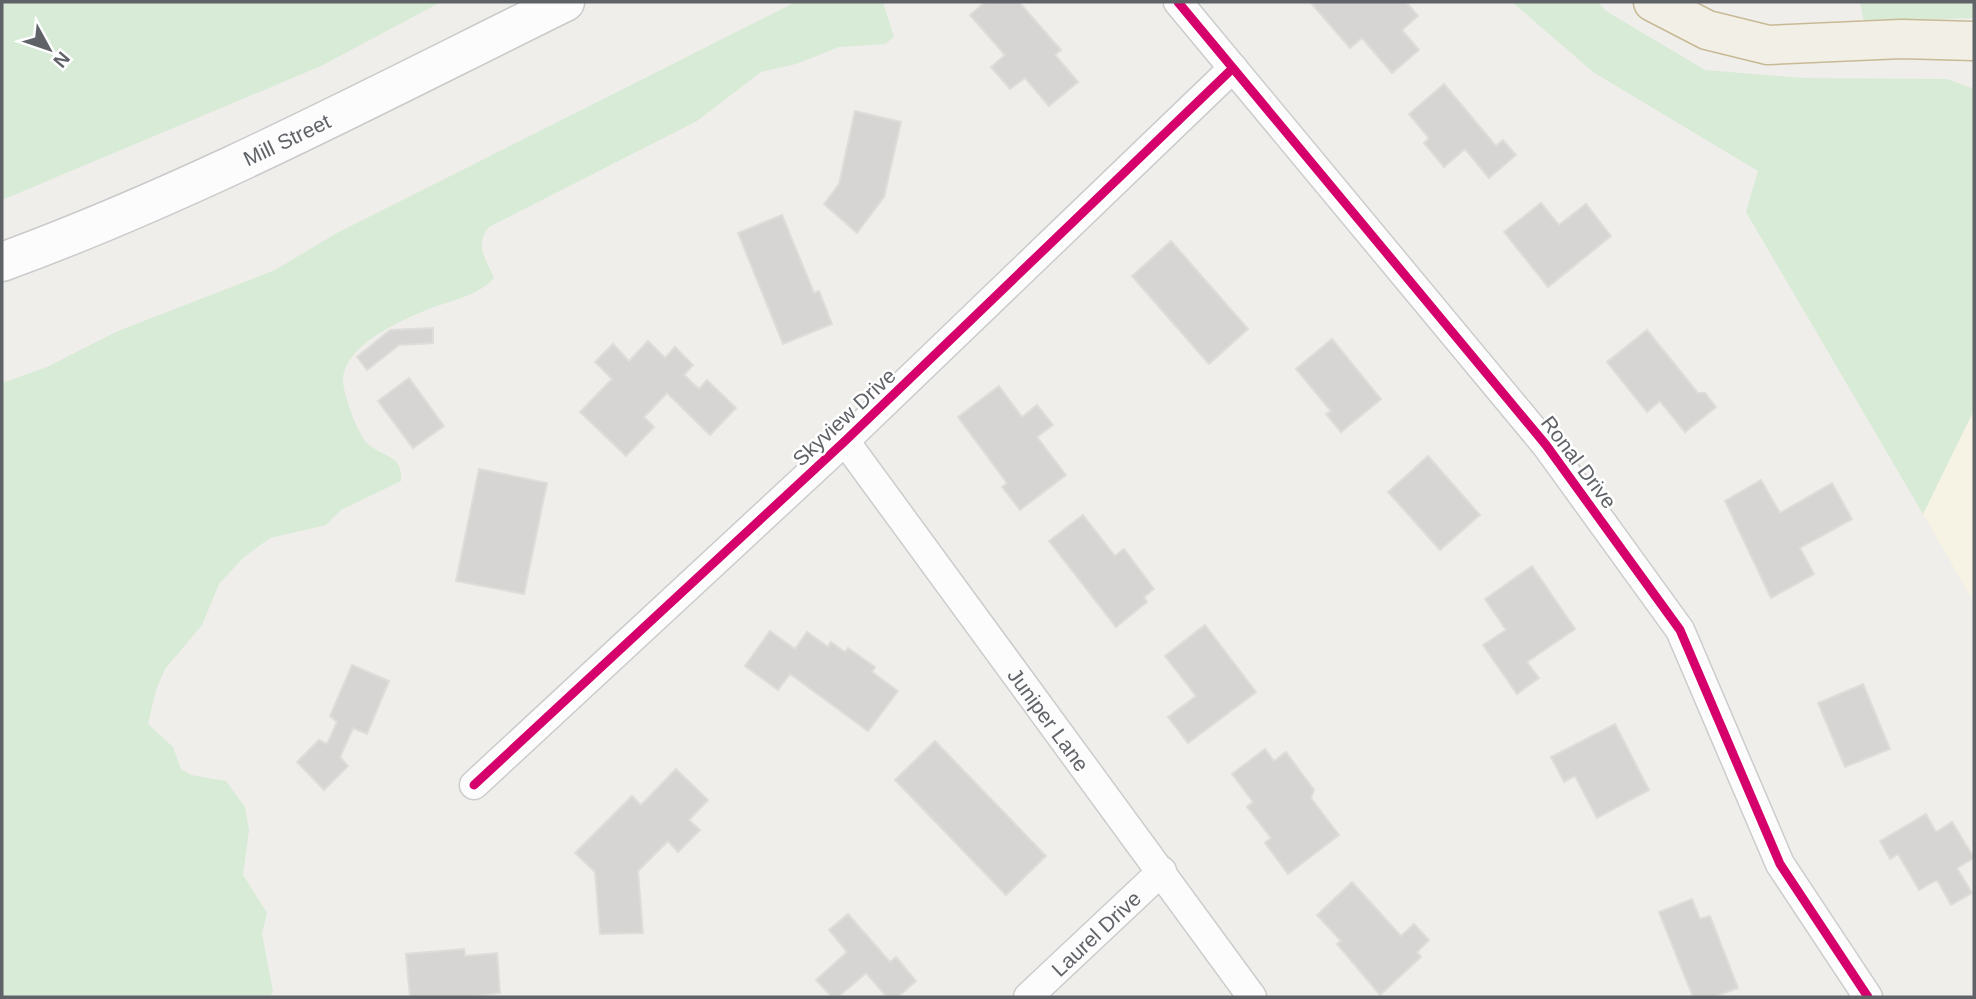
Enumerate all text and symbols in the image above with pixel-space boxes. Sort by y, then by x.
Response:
north arrow [14,14,84,84]
text: N [49,48,74,72]
street label: Mill Street [240,109,334,170]
street label: Skyview Drive [788,364,900,470]
street label: Ronal Drive [1537,411,1621,513]
street label: Juniper Lane [1004,664,1094,775]
street label: Laurel Drive [1047,886,1145,980]

